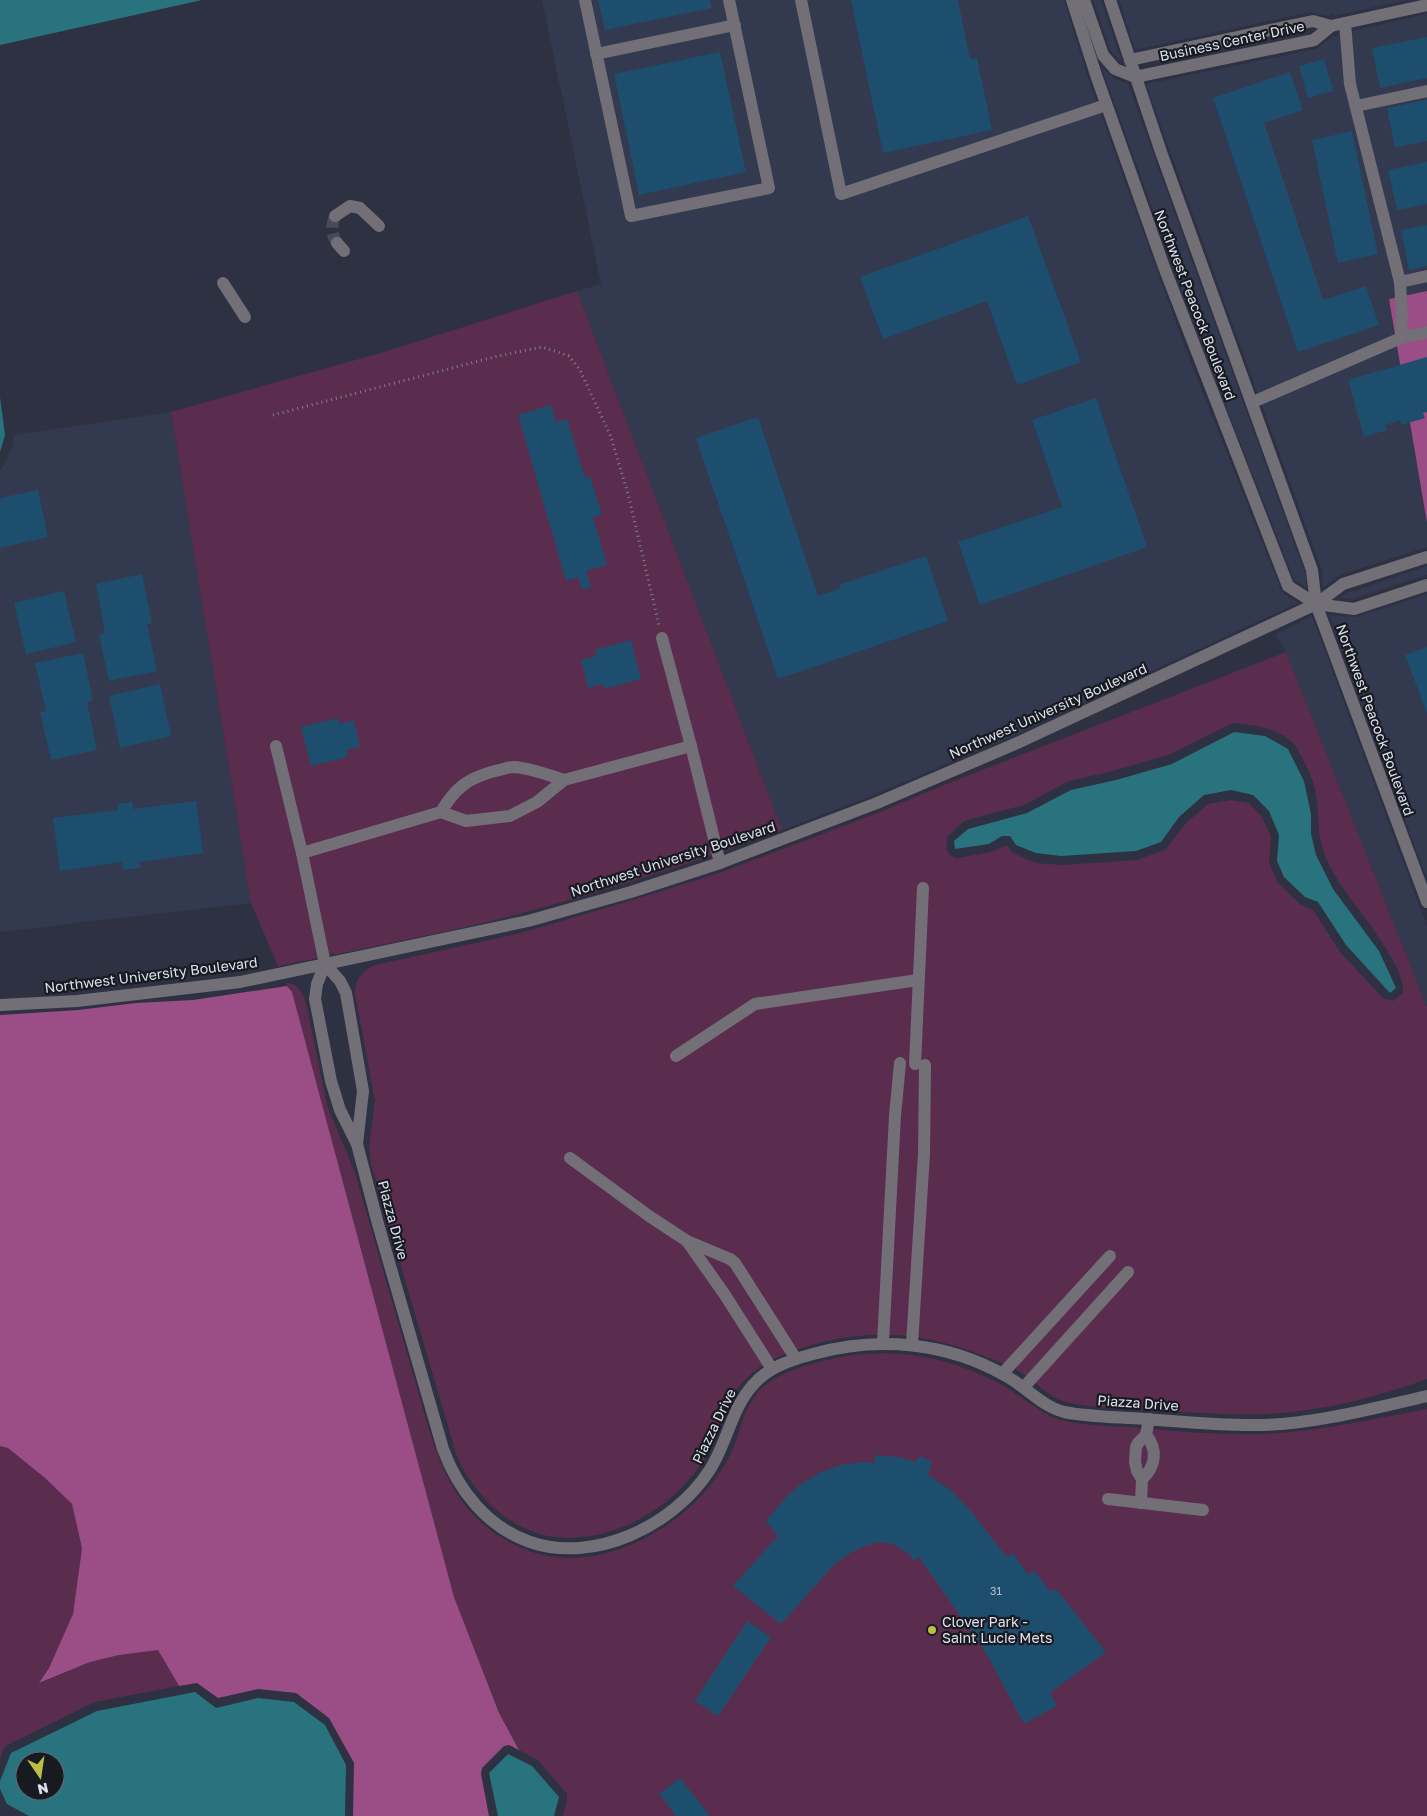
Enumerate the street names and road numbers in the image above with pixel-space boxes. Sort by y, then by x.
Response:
street label: Business Center Drive [1158,17,1306,64]
street label: Northwest Peacock Boulevard [1151,207,1240,402]
street label: Northwest Peacock Boulevard [1333,622,1418,818]
street label: Northwest University Boulevard [946,659,1149,762]
street label: Northwest University Boulevard [568,817,777,900]
street label: Northwest University Boulevard [43,953,258,996]
street label: Piazza Drive [375,1178,412,1261]
street label: Piazza Drive [688,1385,739,1466]
street label: Piazza Drive [1097,1391,1179,1414]

